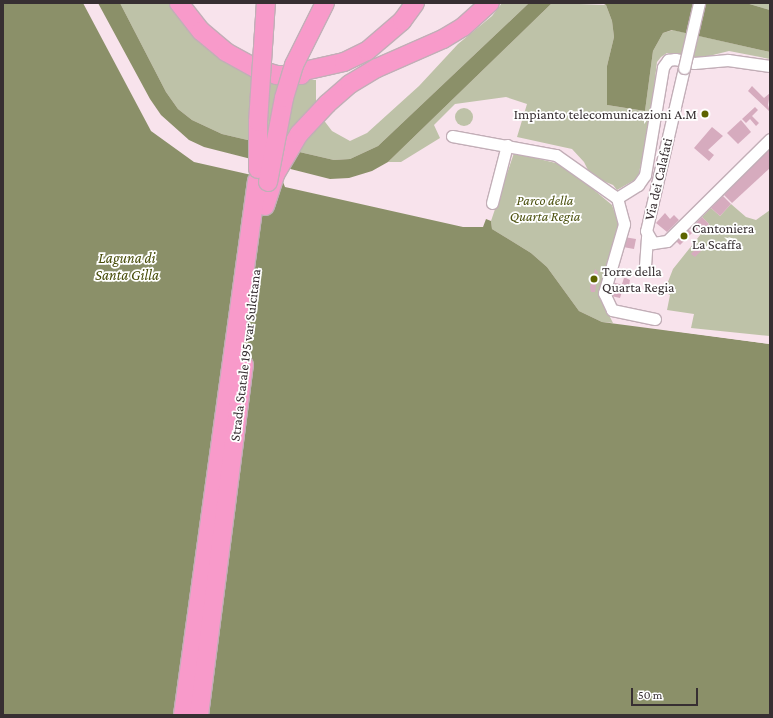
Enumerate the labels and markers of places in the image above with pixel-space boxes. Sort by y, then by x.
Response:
place label: Impianto telecomunicazioni A.M [514,106,697,122]
marker: Impianto telecomunicazioni A.M [700,109,710,119]
place label: Cantoniera La Scaffa [692,220,754,252]
marker: Cantoniera La Scaffa [679,231,689,241]
place label: Torre della Quarta Regia [602,263,675,296]
marker: Torre della Quarta Regia [589,274,599,284]

